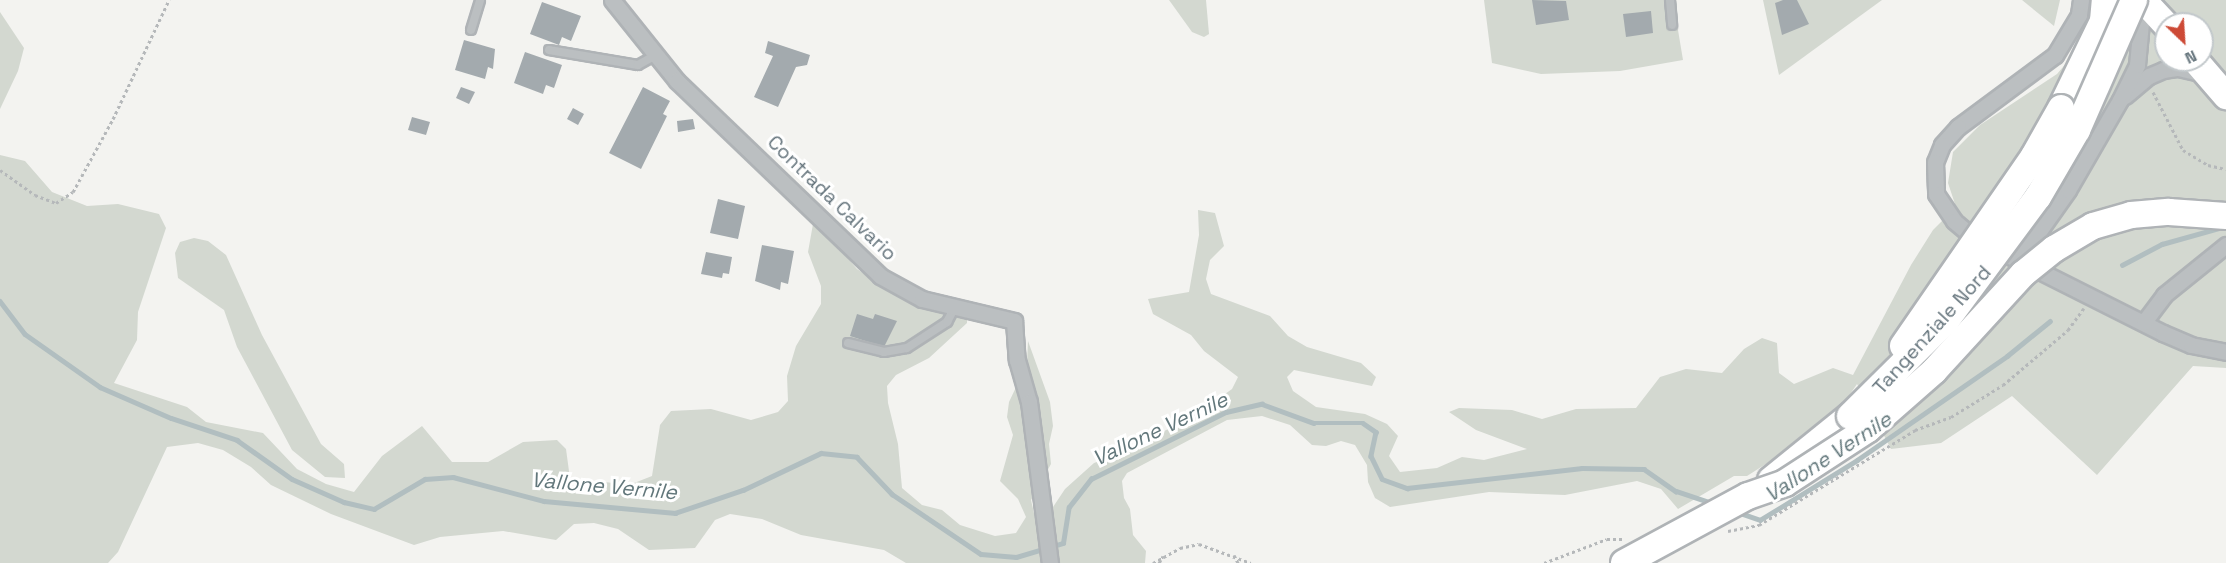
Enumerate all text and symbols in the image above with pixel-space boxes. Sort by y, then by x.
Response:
north arrow [2154,12,2214,72]
text: N [2182,45,2200,69]
street label: Contrada Calvario [762,130,902,266]
street label: Tangenziale Nord [1868,261,1996,399]
water label: Vallone Vernile [1088,387,1232,471]
water label: Vallone Vernile [1760,407,1896,507]
water label: Vallone Vernile [530,467,678,505]

